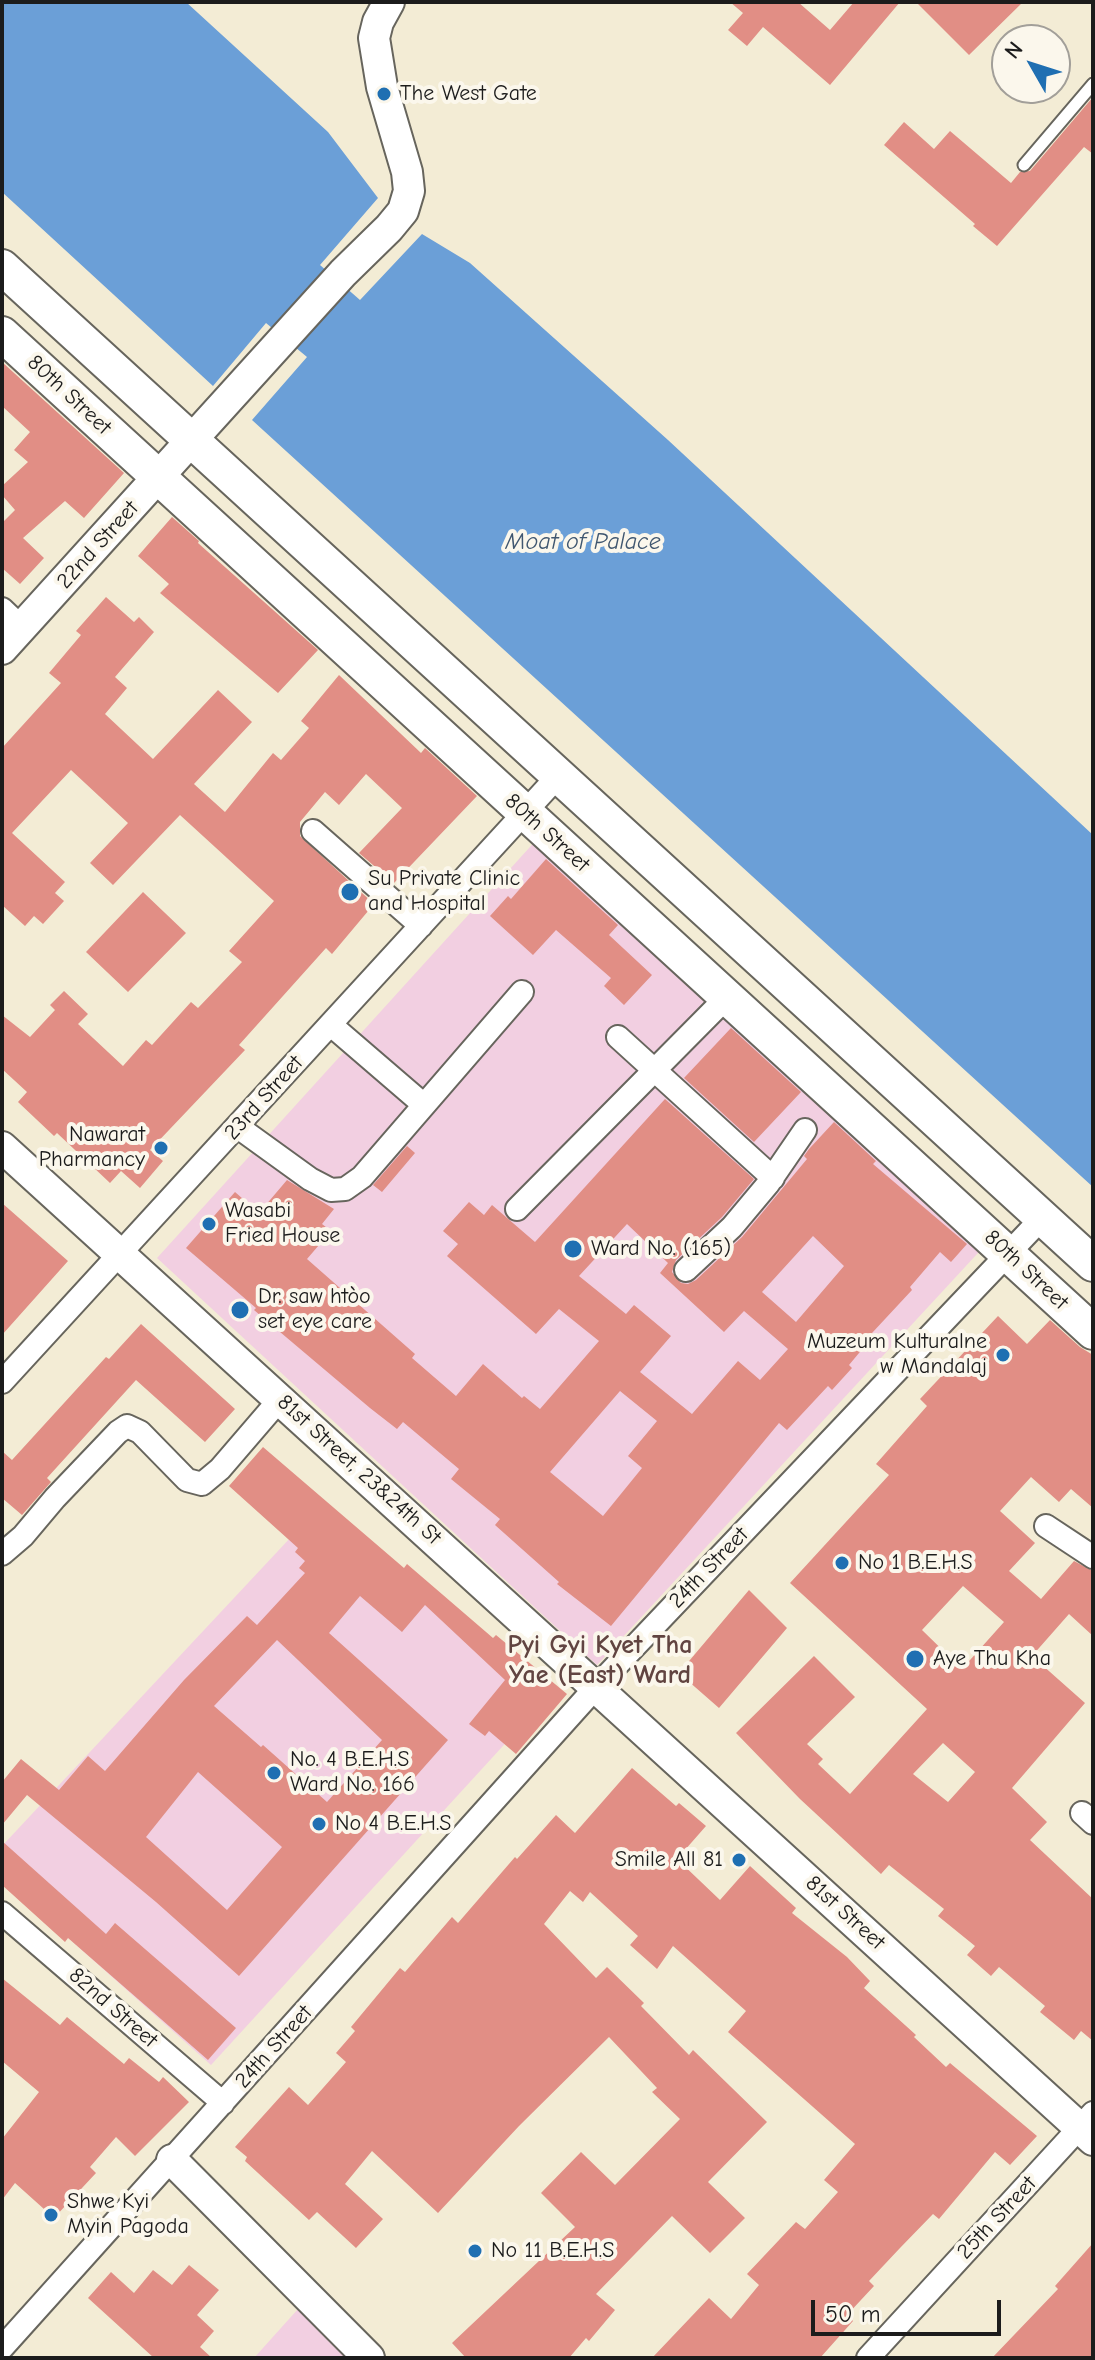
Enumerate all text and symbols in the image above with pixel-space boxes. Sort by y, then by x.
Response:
north arrow [991,24,1071,104]
text: N [999,36,1029,64]
place label: The West Gate [400,81,537,107]
marker: The West Gate [375,85,393,103]
street label: 80th Street [22,349,116,441]
street label: 22nd Street [52,496,144,594]
water label: Moat of Palace [505,528,661,556]
street label: 80th Street [499,788,595,878]
place label: Su Private Clinic and Hospital [368,866,520,918]
marker: Su Private Clinic and Hospital [339,881,361,903]
street label: 23rd Street [219,1050,309,1146]
place label: Nawarat Pharmancy [39,1122,145,1174]
marker: Nawarat Pharmancy [152,1139,170,1157]
place label: Wasabi Fried House [225,1198,340,1250]
marker: Wasabi Fried House [200,1215,218,1233]
street label: 80th Street [979,1224,1073,1316]
place label: Ward No. (165) [591,1236,731,1262]
marker: Ward No. (165) [562,1238,584,1260]
place label: Dr. saw htòo set eye care [258,1284,372,1336]
marker: Dr. saw htòo set eye care [229,1299,251,1321]
place label: Muzeum Kulturalne w Mandalaj [807,1329,987,1380]
marker: Muzeum Kulturalne w Mandalaj [994,1346,1012,1364]
street label: 81st Street, 23&24th St [272,1389,446,1551]
street label: 24th Street [664,1522,754,1614]
place label: No 1 B.E.H.S [858,1550,973,1576]
marker: No 1 B.E.H.S [833,1554,851,1572]
district label: Pyi Gyi Kyet Tha Yae (East) Ward [508,1630,692,1692]
place label: Aye Thu Kha [933,1646,1051,1672]
marker: Aye Thu Kha [904,1648,926,1670]
place label: No. 4 B.E.H.S Ward No. 166 [290,1747,415,1798]
marker: No. 4 B.E.H.S Ward No. 166 [265,1764,283,1782]
place label: No 4 B.E.H.S [335,1811,452,1837]
marker: No 4 B.E.H.S [310,1815,328,1833]
place label: Smile All 81 [615,1847,723,1873]
marker: Smile All 81 [730,1851,748,1869]
street label: 81st Street [800,1870,890,1956]
street label: 82nd Street [63,1962,163,2054]
street label: 24th Street [230,2000,318,2094]
street label: 25th Street [952,2171,1042,2265]
place label: Shwe Kyi Myin Pagoda [67,2189,189,2240]
marker: Shwe Kyi Myin Pagoda [42,2206,60,2224]
place label: No 11 B.E.H.S [491,2238,614,2264]
marker: No 11 B.E.H.S [466,2242,484,2260]
scale bar [815,2284,1005,2334]
text: 50 m [825,2300,881,2328]

